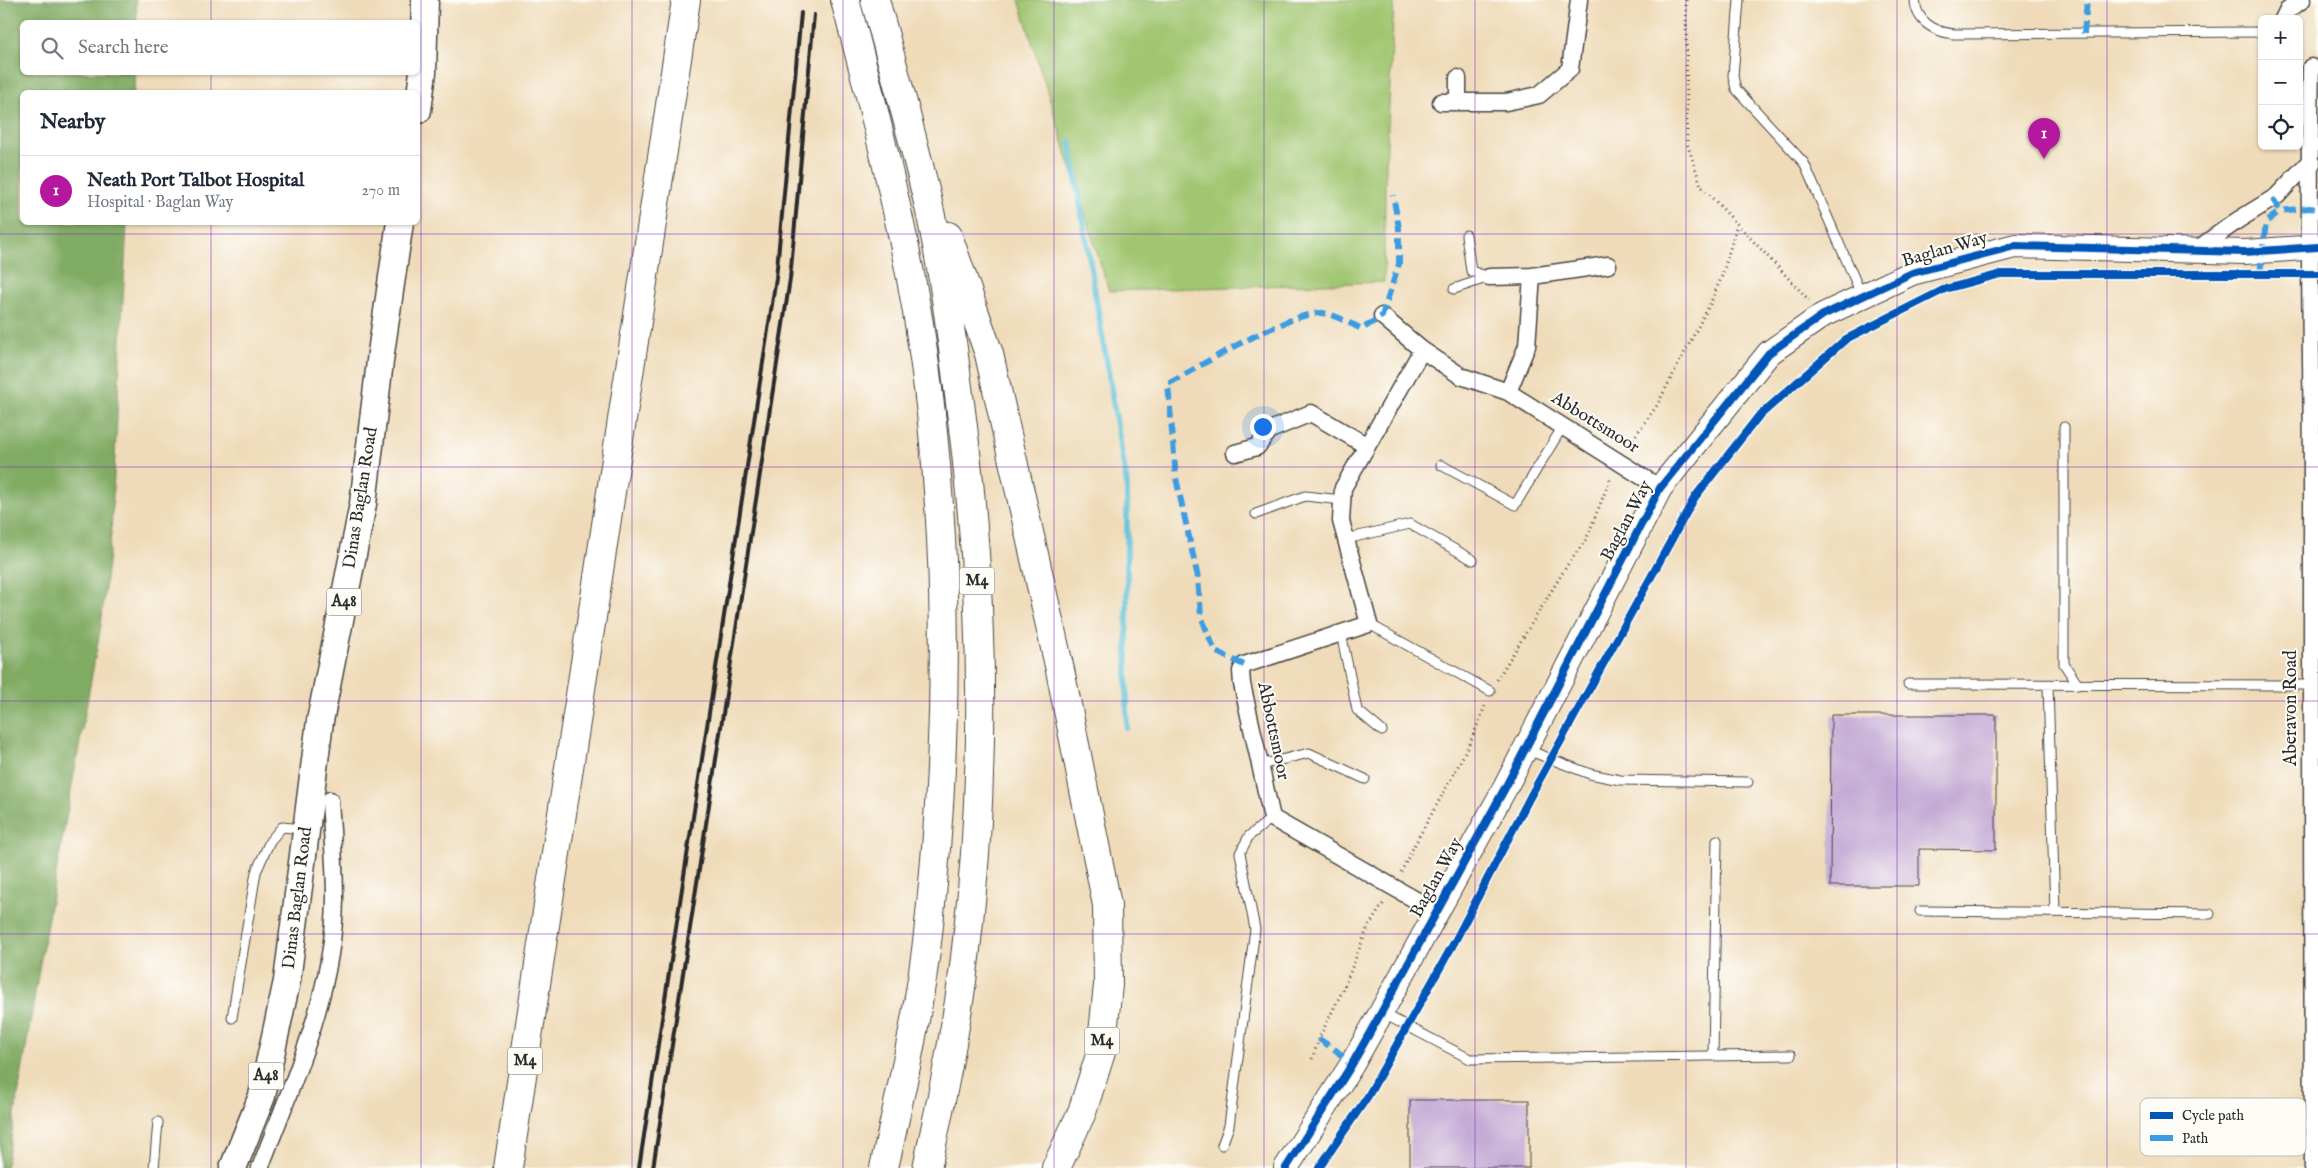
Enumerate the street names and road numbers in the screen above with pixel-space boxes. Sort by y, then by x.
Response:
street label: Baglan Way [1899,227,1991,273]
street label: Abbottsmoor [1546,386,1644,459]
street label: Dinas Baglan Road [338,425,384,571]
street label: Baglan Way [1596,477,1658,565]
road number: M4 [960,568,994,594]
road number: A48 [326,588,362,616]
street label: Aberavon Road [2280,650,2303,767]
street label: Abbottsmoor [1251,679,1295,782]
street label: Dinas Baglan Road [278,825,318,971]
street label: Baglan Way [1406,834,1469,922]
road number: M4 [1084,1028,1120,1054]
road number: M4 [508,1048,542,1074]
road number: A48 [248,1062,284,1090]

